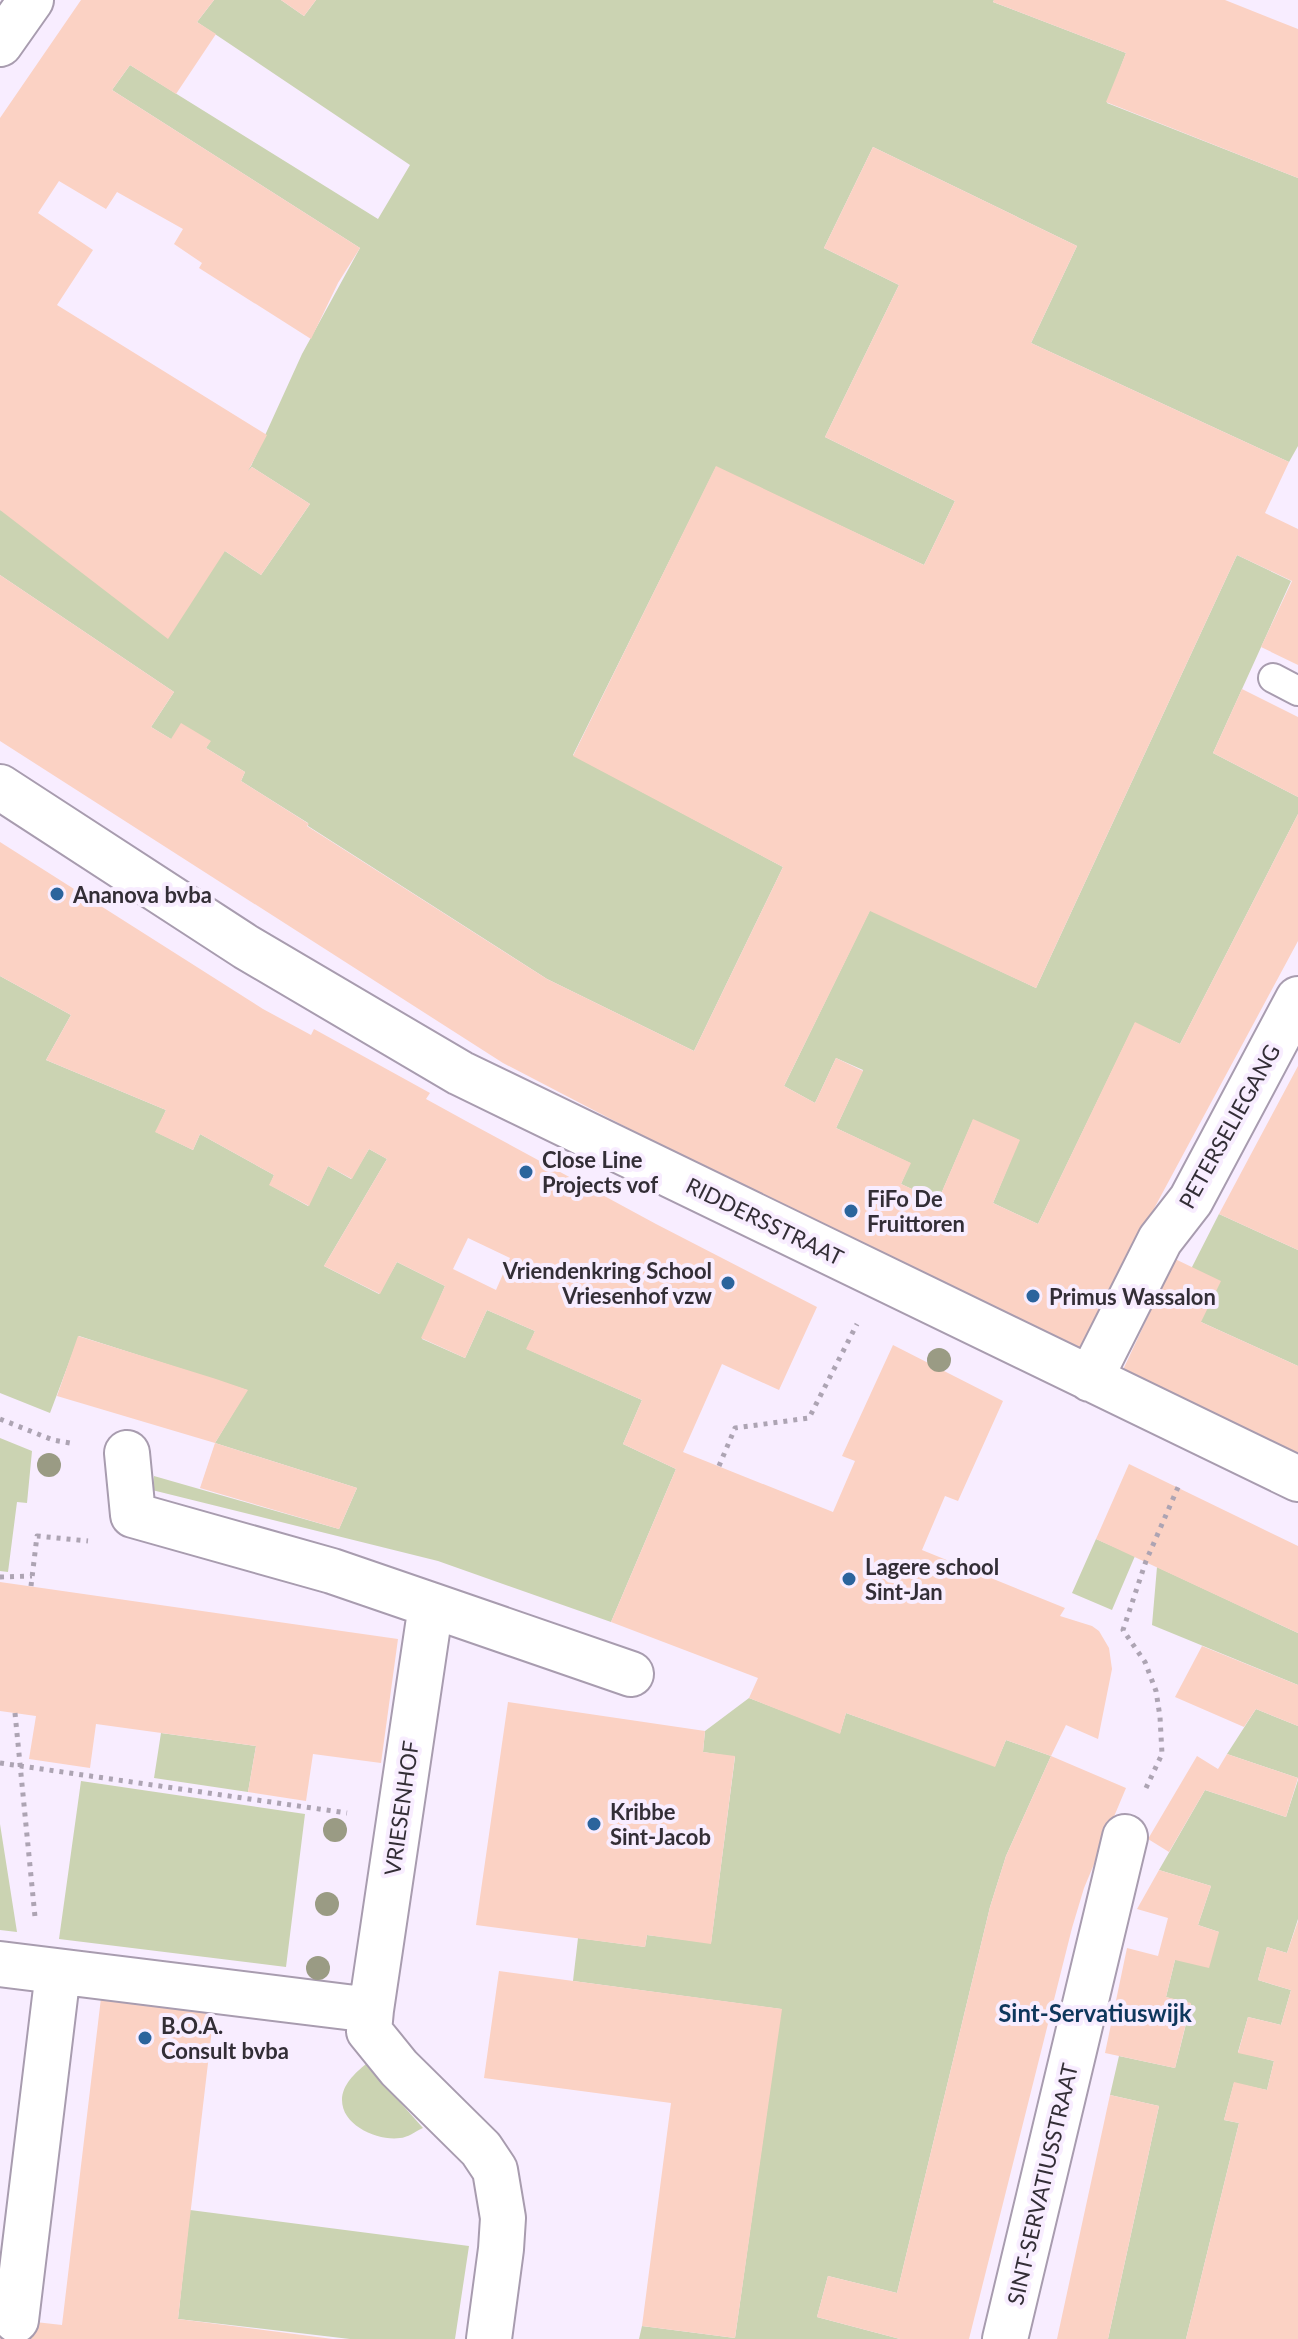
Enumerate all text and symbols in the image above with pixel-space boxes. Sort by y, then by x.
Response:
place label: Ananova bvba [72,881,212,908]
marker: Ananova bvba [48,885,66,903]
street label: PETERSELIEGANG [1173,1039,1285,1213]
place label: Close Line Projects vof [542,1146,658,1198]
marker: Close Line Projects vof [517,1163,535,1181]
street label: RIDDERSSTRAAT [682,1171,848,1271]
place label: FiFo De Fruittoren [867,1185,965,1237]
marker: FiFo De Fruittoren [842,1202,860,1220]
place label: Vriendenkring School Vriesenhof vzw [502,1257,712,1309]
marker: Vriendenkring School Vriesenhof vzw [719,1274,737,1292]
place label: Primus Wassalon [1049,1283,1216,1310]
marker: Primus Wassalon [1024,1287,1042,1305]
place label: Lagere school Sint-Jan [865,1553,999,1605]
marker: Lagere school Sint-Jan [840,1570,858,1588]
street label: VRIESENHOF [378,1739,424,1877]
place label: Kribbe Sint-Jacob [610,1798,711,1850]
marker: Kribbe Sint-Jacob [585,1815,603,1833]
district label: Sint-Servatiuswijk [998,1998,1192,2027]
place label: B.O.A. Consult bvba [161,2012,289,2064]
marker: B.O.A. Consult bvba [136,2029,154,2047]
street label: SINT-SERVATIUSSTRAAT [1001,2061,1083,2307]

